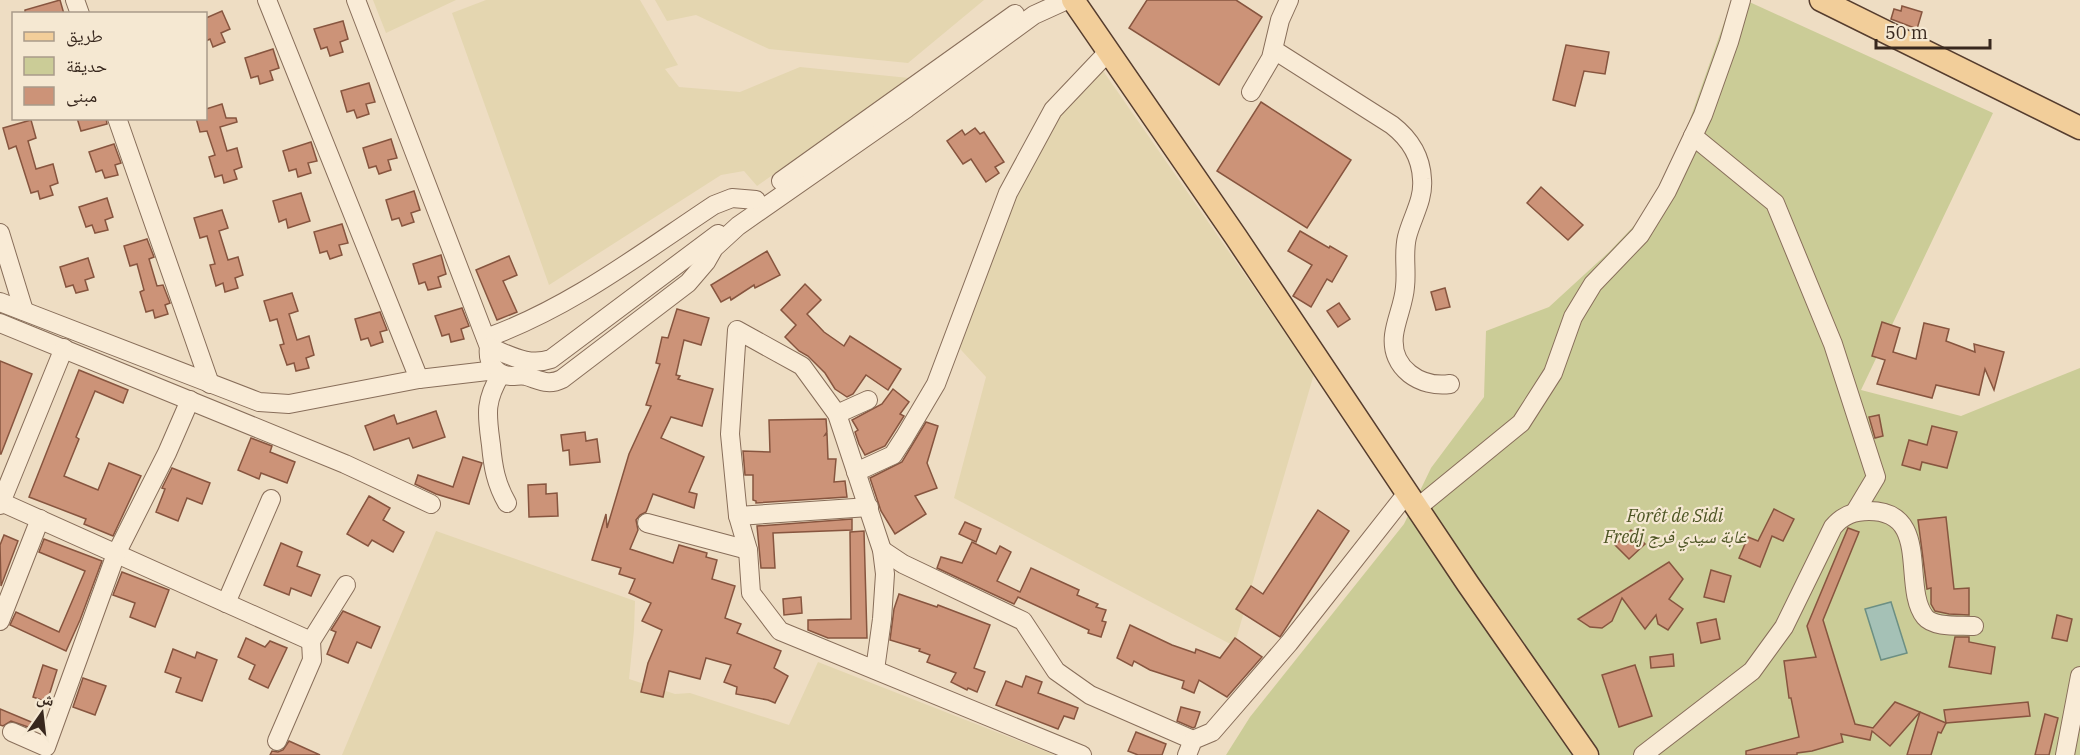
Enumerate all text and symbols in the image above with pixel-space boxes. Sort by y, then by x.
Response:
legend [12,12,207,120]
scale bar [1876,12,1990,50]
text: 50 m [1885,21,1928,44]
text: طريق [66,24,103,47]
text: حديقة [66,54,107,77]
text: مبنى [66,84,97,107]
park label: Forêt de Sidi Fredj غابة سيدي فرج [1603,504,1747,551]
north arrow [12,683,72,743]
text: ش [35,687,56,710]

